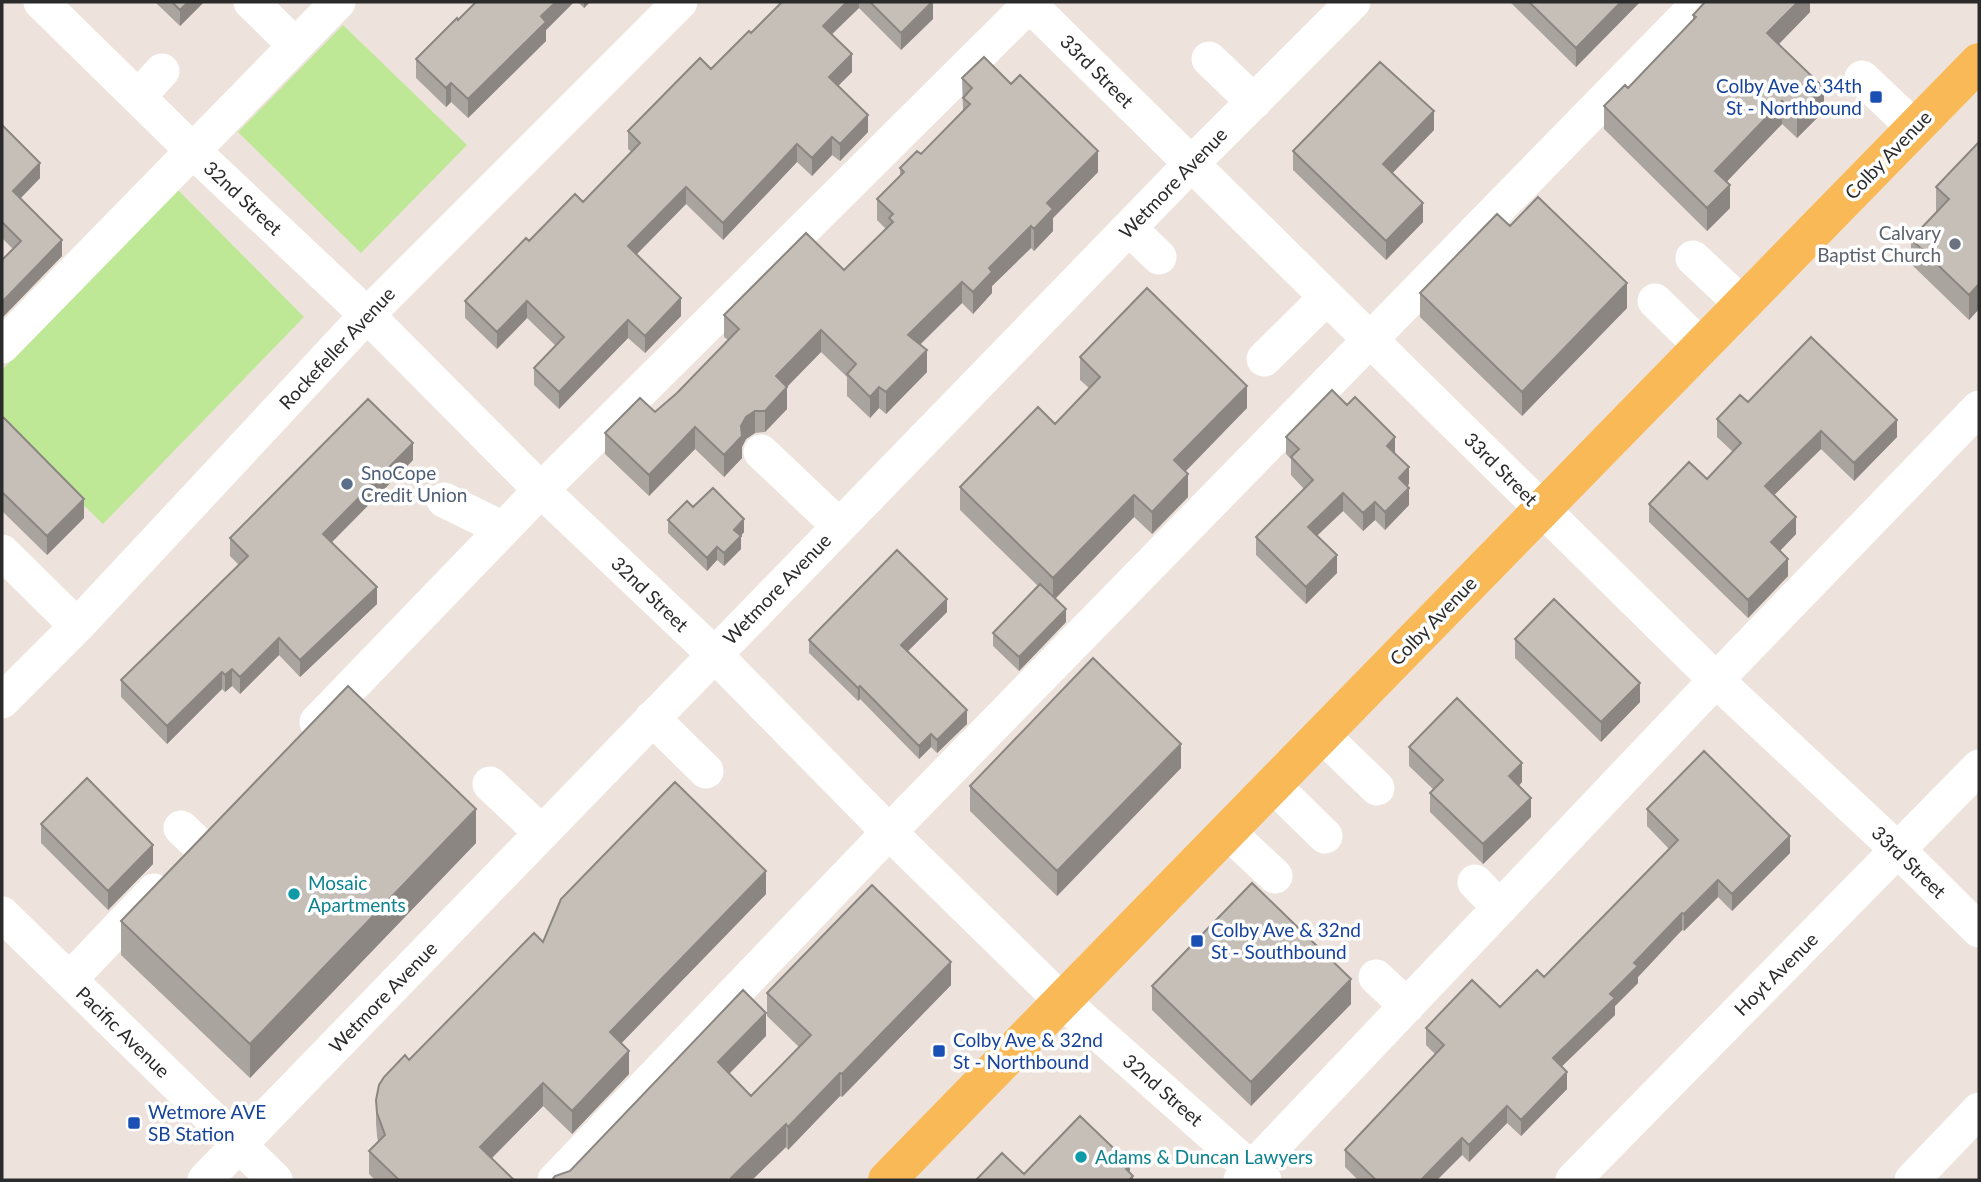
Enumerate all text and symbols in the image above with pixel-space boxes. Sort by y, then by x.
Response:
street label: 33rd Street [1056,29,1139,112]
place label: Colby Ave & 34th St - Northbound [1716,74,1862,119]
marker: Colby Ave & 34th St - Northbound [1868,89,1884,105]
street label: Colby Avenue [1840,105,1936,204]
street label: Wetmore Avenue [1114,122,1231,243]
street label: 32nd Street [200,156,287,240]
place label: Calvary Baptist Church [1817,221,1941,266]
marker: Calvary Baptist Church [1947,236,1963,252]
street label: Rockefeller Avenue [274,282,399,414]
street label: 33rd Street [1460,427,1543,510]
place label: SnoCope Credit Union [361,461,467,506]
marker: SnoCope Credit Union [339,476,355,492]
street label: Wetmore Avenue [718,528,835,649]
street label: 32nd Street [607,551,694,636]
street label: Colby Avenue [1385,571,1481,670]
street label: 33rd Street [1868,821,1951,903]
place label: Mosaic Apartments [308,871,406,916]
marker: Mosaic Apartments [286,886,302,902]
place label: Colby Ave & 32nd St - Southbound [1211,918,1361,963]
street label: Hoyt Avenue [1729,927,1822,1020]
marker: Colby Ave & 32nd St - Southbound [1189,933,1205,949]
street label: Wetmore Avenue [324,936,441,1057]
street label: Pacific Avenue [72,981,175,1082]
place label: Colby Ave & 32nd St - Northbound [953,1028,1103,1073]
marker: Colby Ave & 32nd St - Northbound [931,1043,947,1059]
street label: 32nd Street [1119,1049,1208,1131]
place label: Wetmore AVE SB Station [148,1100,266,1145]
marker: Wetmore AVE SB Station [126,1115,142,1131]
place label: Adams & Duncan Lawyers [1095,1145,1313,1168]
marker: Adams & Duncan Lawyers [1073,1149,1089,1165]

